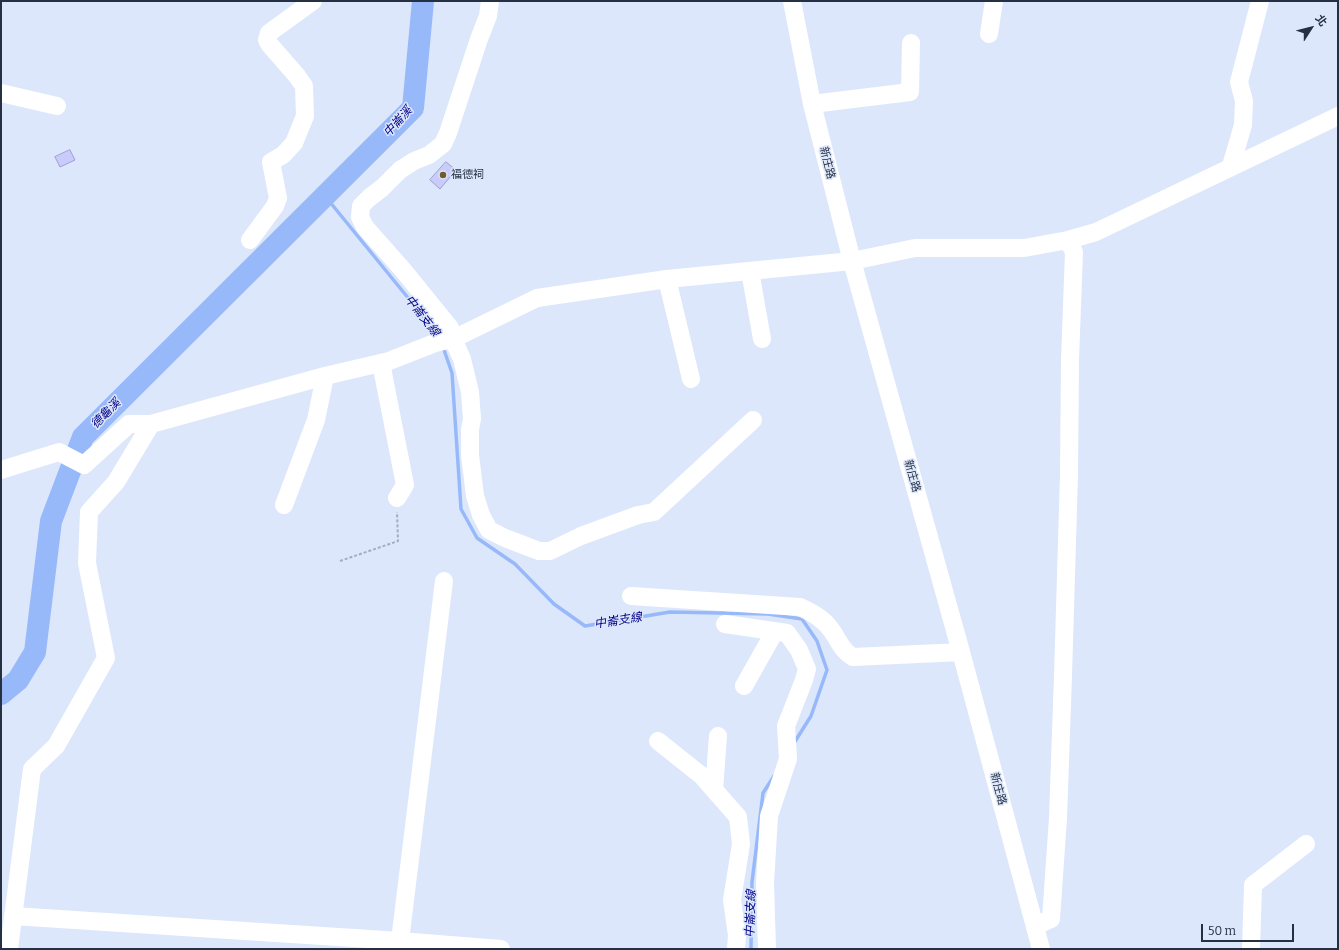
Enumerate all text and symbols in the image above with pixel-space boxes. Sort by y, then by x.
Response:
north arrow [1291,8,1331,48]
text: 北 [1313,12,1330,29]
water label: 中崙溪 [381,104,415,140]
street label: 新庄路 [817,145,837,181]
place label: 福德祠 [451,168,484,182]
marker: 福德祠 [438,170,448,180]
water label: 中崙支線 [402,293,442,339]
water label: 德龜溪 [88,396,124,432]
street label: 新庄路 [901,458,923,494]
water label: 中崙支線 [593,610,643,632]
street label: 新庄路 [987,771,1009,807]
water label: 中崙支線 [743,890,759,938]
scale bar [1203,916,1296,942]
text: 50 m [1208,924,1236,938]

